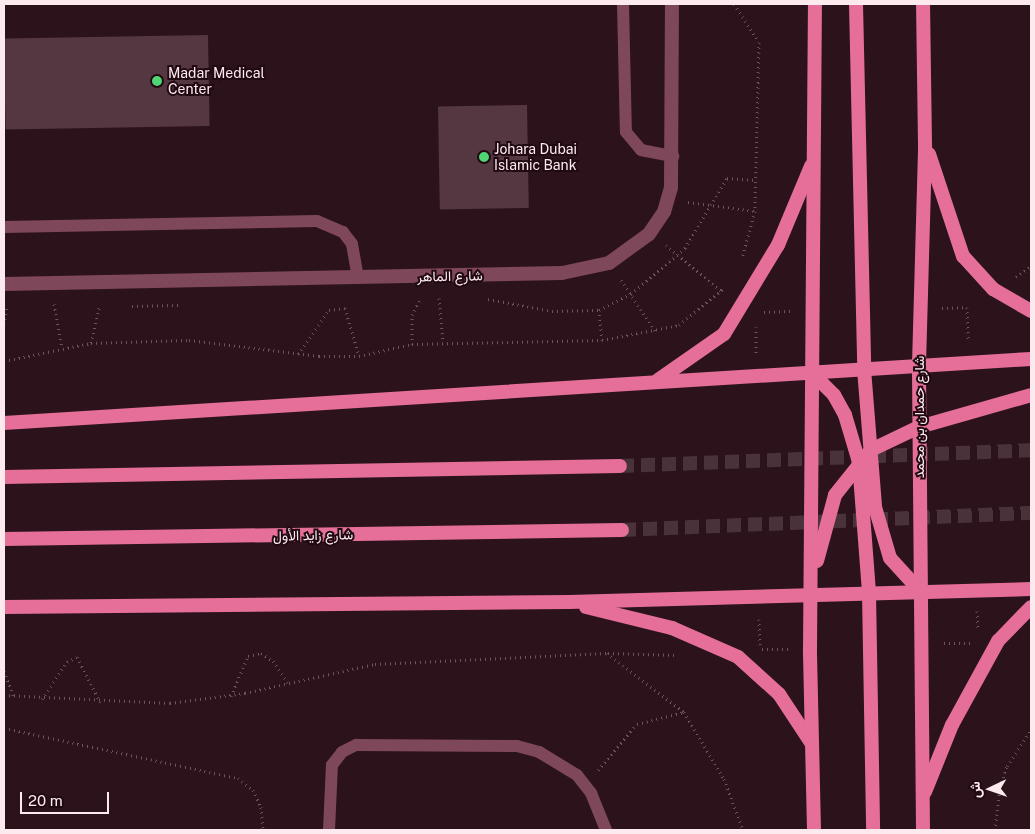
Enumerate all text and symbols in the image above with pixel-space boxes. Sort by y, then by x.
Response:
place label: Madar Medical Center [168,65,265,98]
marker: Madar Medical Center [150,74,164,88]
place label: Johara Dubai Islamic Bank [494,141,577,174]
marker: Johara Dubai Islamic Bank [478,151,490,163]
street label: شارع الماهر [417,267,483,285]
street label: شارع حمدان بن محمد [911,356,927,478]
street label: شارع زايد الأول [273,526,353,544]
north arrow [965,764,1015,814]
text: ش [967,781,983,799]
scale bar [22,782,111,814]
text: 20 m [28,792,63,809]

